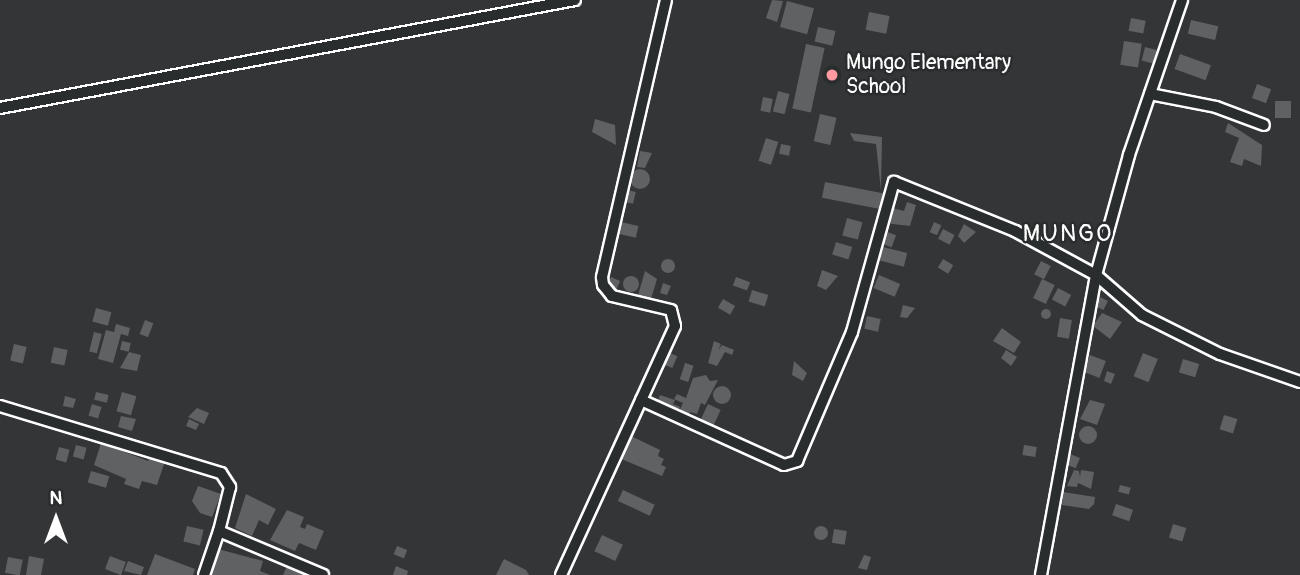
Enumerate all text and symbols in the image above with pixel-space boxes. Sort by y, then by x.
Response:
place label: Mungo Elementary School [846,50,1011,100]
marker: Mungo Elementary School [824,67,840,83]
district label: MUNGO [1023,220,1113,248]
north arrow [21,484,91,554]
text: N [50,486,62,510]

